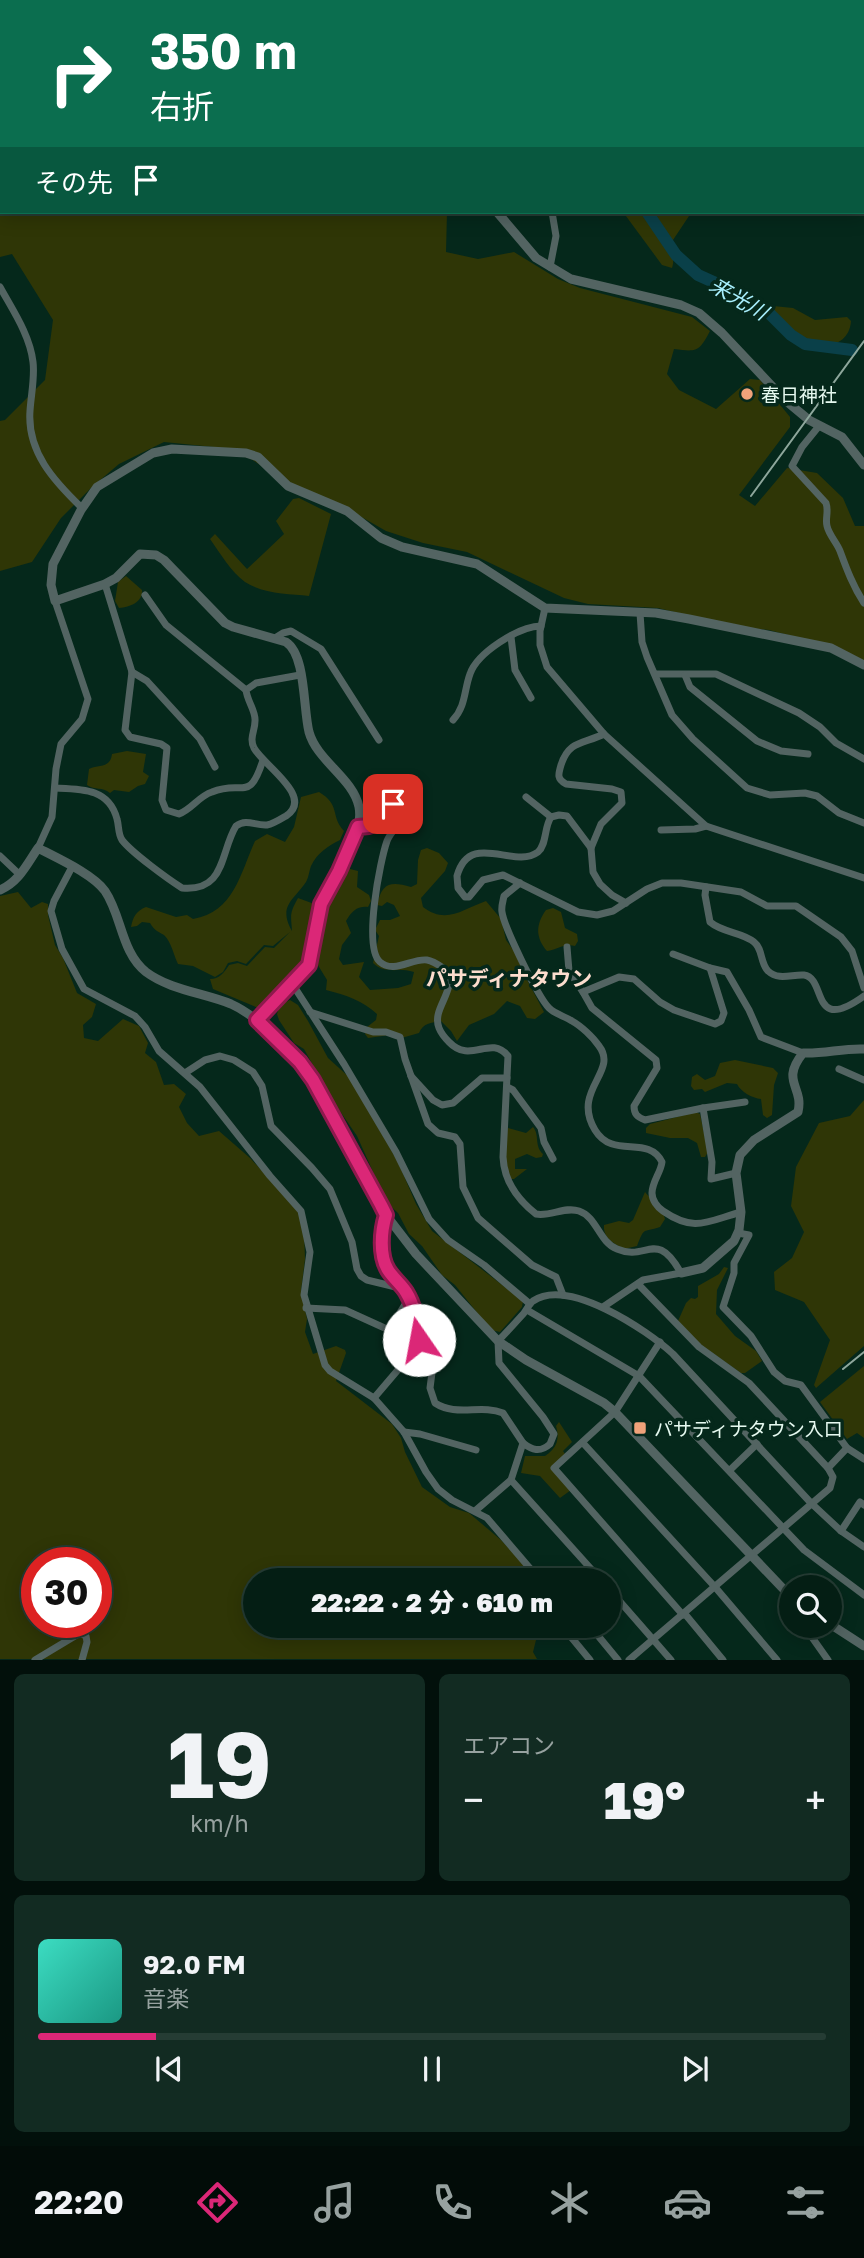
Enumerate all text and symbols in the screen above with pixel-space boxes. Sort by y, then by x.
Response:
text: 350 m [150,21,297,80]
icon: right [35,28,126,119]
text: 右折 [150,87,214,125]
icon: arrive [127,161,165,199]
text: その先 [35,167,113,198]
water label: 来光川 [705,271,775,326]
place label: 春日神社 [761,383,837,406]
marker: 春日神社 [739,386,755,402]
pin [363,774,423,834]
icon: arrive [374,785,412,823]
district label: パサディナタウン [426,965,592,991]
position arrow [382,1303,456,1377]
place label: パサディナタウン入口 [654,1417,843,1440]
marker: パサディナタウン入口 [632,1420,648,1436]
speed limit sign: 30 [21,1547,112,1638]
map controls [779,1575,842,1638]
button: search [779,1575,842,1638]
text: 22:22 · 2 分 · 610 m [311,1587,553,1618]
text: 19 [167,1709,272,1818]
text: エアコン [463,1731,555,1759]
text: 19° [604,1768,685,1830]
text: − [463,1777,484,1822]
text: + [805,1777,826,1822]
text: km/h [190,1809,249,1837]
text: 92.0 FM [143,1949,246,1980]
text: 音楽 [143,1984,189,2012]
icon: previous [150,2050,188,2088]
icon: pause [413,2050,451,2088]
icon: next [676,2050,714,2088]
icon: directions [193,2178,242,2227]
icon: music [310,2178,359,2227]
icon: phone [428,2178,477,2227]
icon: climate [545,2178,594,2227]
icon: car [663,2178,712,2227]
icon: filters [781,2178,830,2227]
text: 22:20 [34,2183,124,2221]

